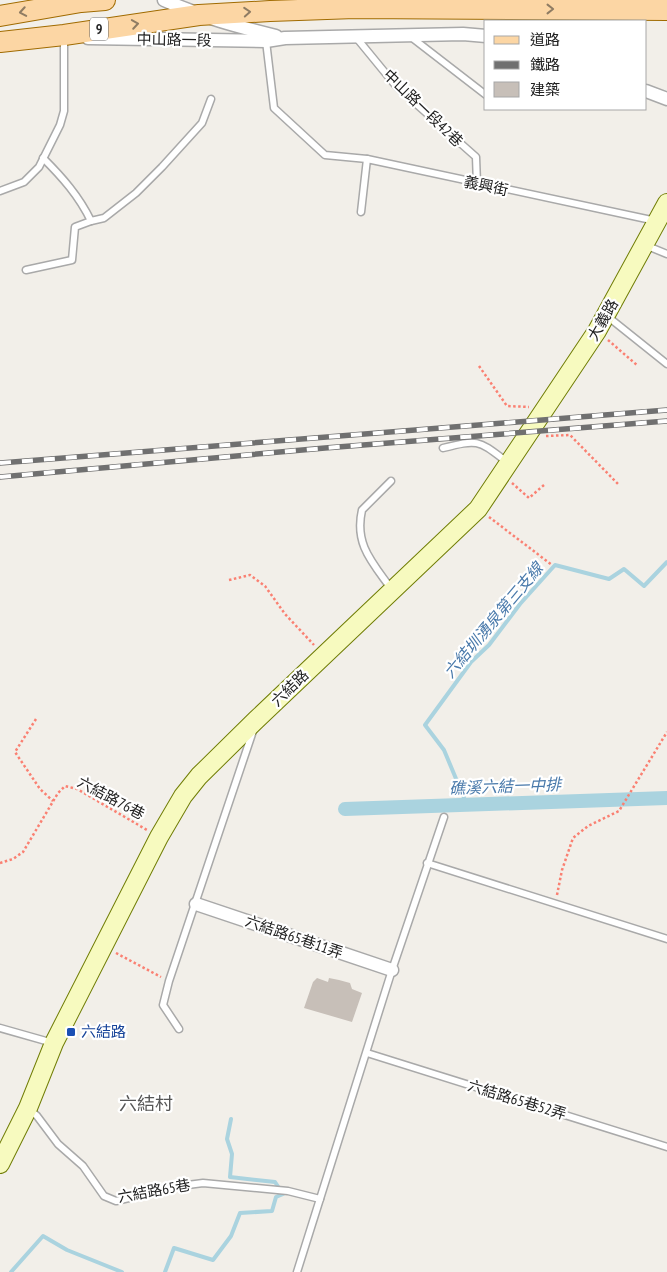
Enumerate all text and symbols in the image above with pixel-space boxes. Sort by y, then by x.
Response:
one-way arrow [546,4,554,14]
one-way arrow [18,6,27,16]
one-way arrow [243,7,251,18]
road number: 9 [90,18,108,40]
one-way arrow [131,19,139,29]
legend [484,20,647,110]
street label: 中山路一段 [136,29,212,50]
text: 道路 [530,30,560,49]
text: 鐵路 [530,55,560,74]
street label: 中山路一段42巷 [380,65,467,150]
text: 建築 [530,80,560,99]
street label: 義興街 [462,172,510,199]
street label: 大義路 [583,296,622,344]
water label: 六結圳湧泉第三支線 [439,557,548,682]
street label: 六結路 [267,665,312,710]
street label: 六結路76巷 [74,772,148,823]
water label: 礁溪六結一中排 [449,774,563,798]
street label: 六結路65巷11弄 [243,911,345,962]
place label: 六結路 [81,1022,126,1041]
marker: 六結路 [65,1026,77,1038]
street label: 六結路65巷52弄 [466,1076,569,1124]
district label: 六結村 [119,1092,173,1115]
street label: 六結路65巷 [116,1175,192,1206]

